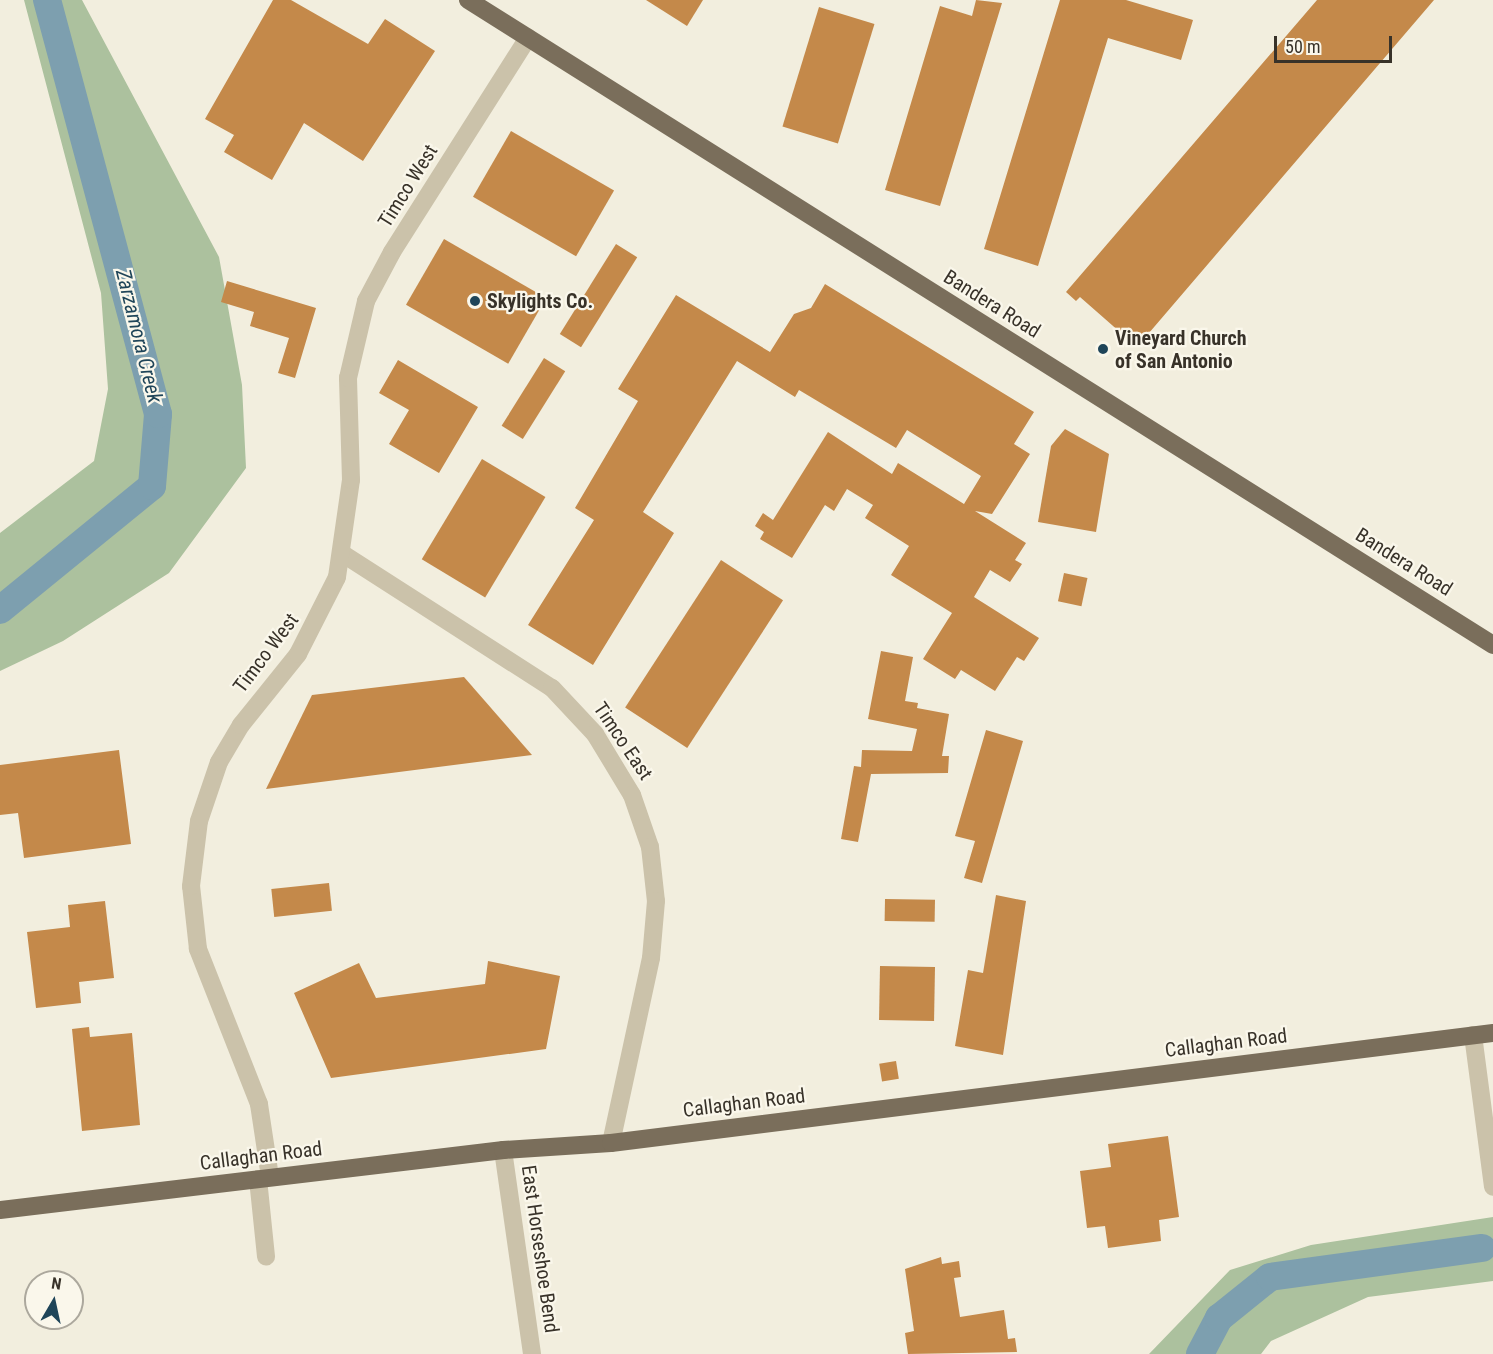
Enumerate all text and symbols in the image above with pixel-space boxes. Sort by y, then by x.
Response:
scale bar [1277,24,1396,62]
text: 50 m [1285,36,1320,57]
street label: Timco West [373,140,443,232]
street label: Bandera Road [939,265,1045,343]
water label: Zarzamora Creek [110,266,168,406]
place label: Skylights Co. [487,289,593,313]
marker: Skylights Co. [468,294,482,308]
place label: Vineyard Church of San Antonio [1115,326,1247,373]
marker: Vineyard Church of San Antonio [1096,342,1110,356]
street label: Bandera Road [1351,523,1457,601]
street label: Timco West [228,609,304,697]
street label: Timco East [588,698,658,784]
street label: Callaghan Road [1163,1024,1289,1062]
street label: Callaghan Road [681,1084,807,1122]
street label: Callaghan Road [198,1137,324,1175]
street label: East Horseshoe Bend [516,1164,564,1334]
north arrow [24,1270,84,1330]
text: N [50,1274,63,1294]

